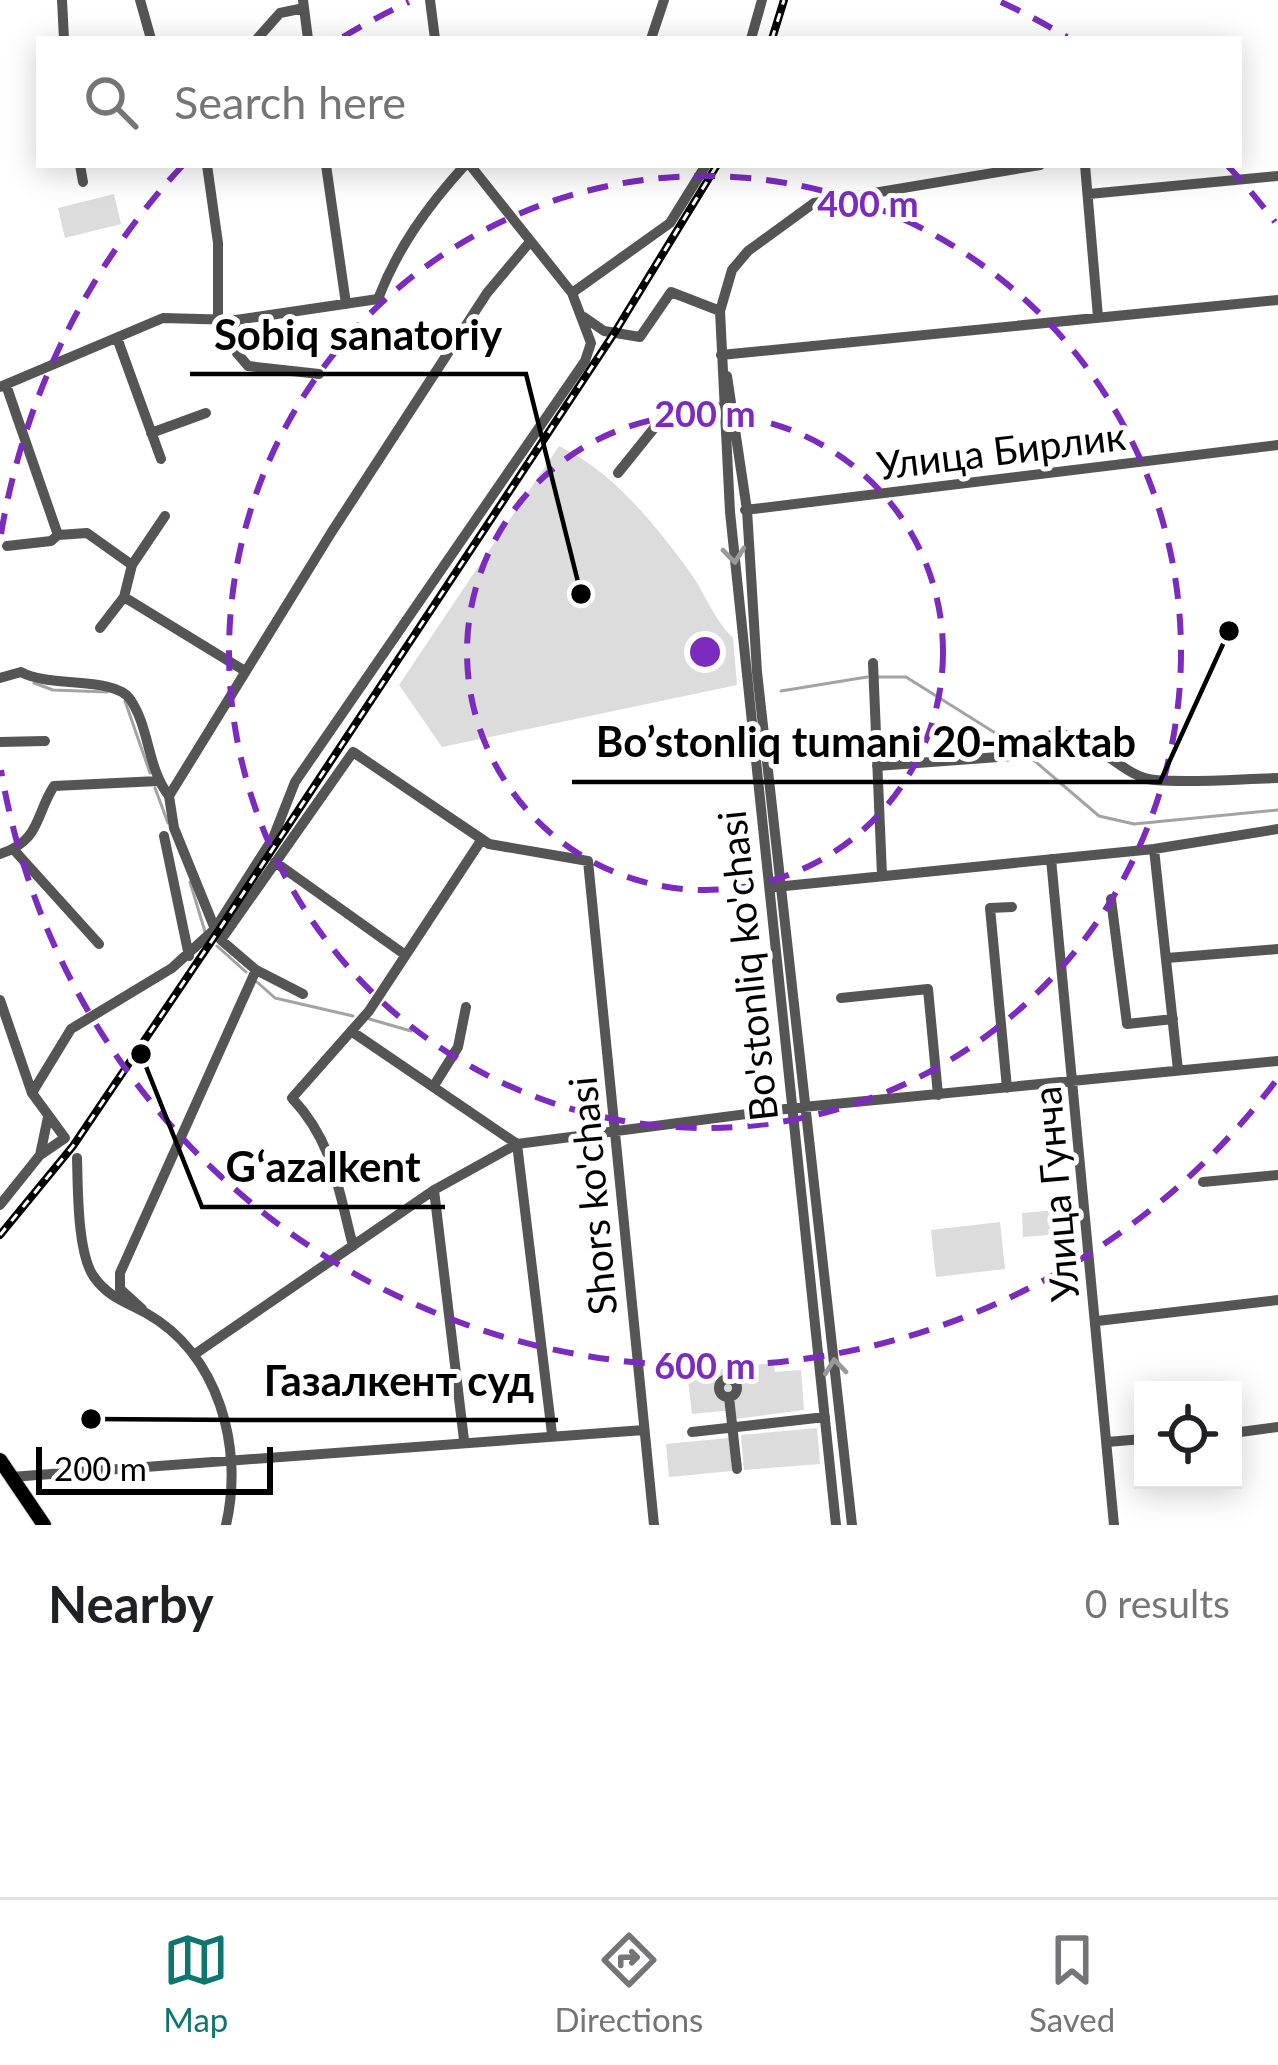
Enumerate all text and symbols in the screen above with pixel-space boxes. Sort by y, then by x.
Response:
search box [36,36,1242,168]
icon: search [78,69,144,135]
text: Search here [174,75,406,129]
text: 400 m [817,181,919,225]
callout: Sobiq sanatoriy [190,296,526,374]
text: Sobiq sanatoriy [214,309,503,359]
text: 200 m [654,391,756,435]
street label: Улица Бирлик [874,412,1128,488]
one-way arrow [721,546,746,565]
centre of rings [684,631,726,673]
callout: Bo’stonliq tumani 20-maktab [572,704,1160,782]
text: Bo’stonliq tumani 20-maktab [596,716,1136,766]
street label: Bo'stonliq ko'chasi [708,808,786,1124]
street label: Shors ko'chasi [559,1075,625,1317]
street label: Улица Гунча [1023,1084,1087,1304]
callout: Gʻazalkent [202,1129,445,1207]
text: Gʻazalkent [225,1141,421,1191]
callout: Газалкент суд [240,1342,558,1420]
text: 600 m [654,1343,756,1387]
text: Газалкент суд [264,1355,534,1405]
one-way arrow [823,1357,848,1376]
map controls [1134,1381,1242,1489]
button: locate [1134,1381,1242,1489]
scale bar [36,1441,273,1494]
text: 200 m [54,1448,147,1488]
text: Nearby [48,1573,214,1634]
text: 0 results [1085,1580,1230,1626]
tab: Map [163,1927,229,2039]
tab: Directions [554,1927,703,2039]
tab: Saved [1029,1927,1115,2039]

